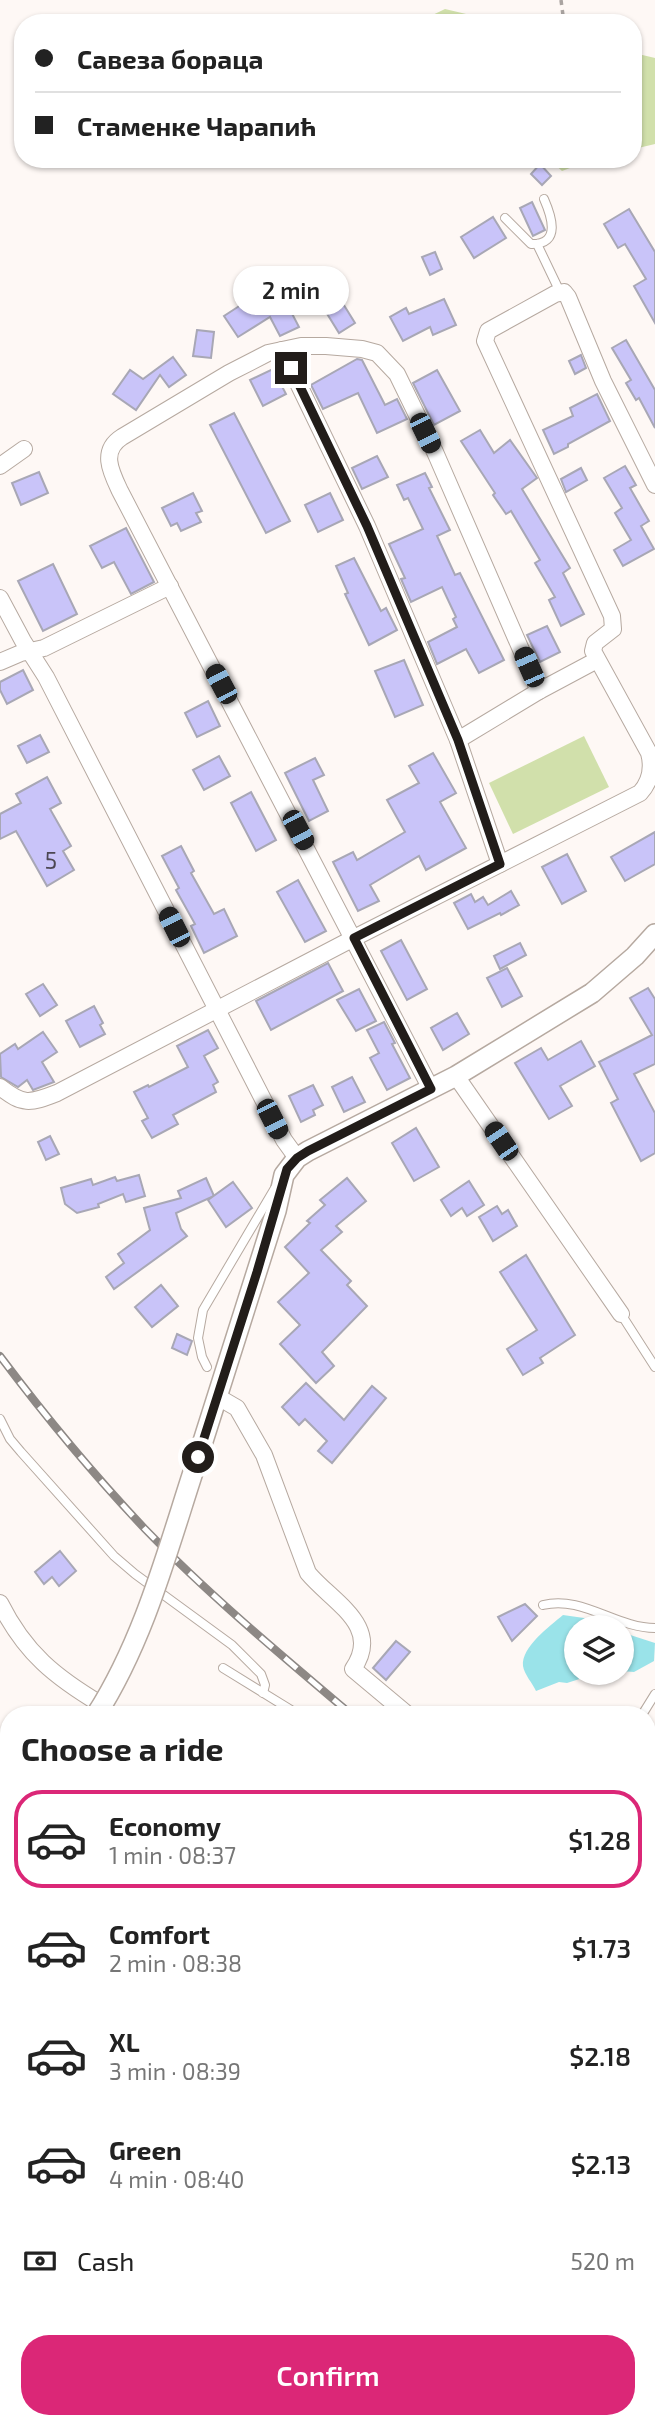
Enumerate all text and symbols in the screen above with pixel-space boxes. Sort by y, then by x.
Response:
text: Савеза бораца [77,43,263,74]
text: Стаменке Чарапић [77,110,316,141]
callout: 2 min [233,266,349,316]
text: 2 min [262,276,320,304]
route end [275,352,307,384]
car [407,410,444,456]
car [511,644,548,690]
car [202,661,241,707]
car [279,807,318,853]
house number: 5 [45,846,57,874]
car [156,904,193,950]
car [254,1096,291,1142]
car [481,1118,522,1164]
route start [182,1441,214,1473]
map controls [564,1615,634,1685]
button: layers [564,1615,634,1685]
text: Choose a ride [21,1729,224,1767]
icon: car [25,1808,88,1871]
text: Economy [109,1810,221,1841]
text: $1.28 [568,1824,631,1855]
text: 1 min · 08:37 [109,1841,236,1869]
icon: car [25,1916,88,1979]
text: Comfort [109,1918,210,1949]
text: $1.73 [572,1932,631,1963]
text: 2 min · 08:38 [109,1949,242,1977]
icon: car [25,2024,88,2087]
text: XL [109,2026,140,2057]
text: $2.18 [569,2040,631,2071]
text: 3 min · 08:39 [109,2057,241,2085]
icon: car [25,2132,88,2195]
text: Green [109,2134,182,2165]
text: $2.13 [571,2148,631,2179]
text: 4 min · 08:40 [109,2165,244,2193]
icon: cash [21,2242,59,2280]
text: Cash [77,2245,134,2276]
text: 520 m [571,2247,635,2275]
button: Confirm [21,2335,635,2415]

